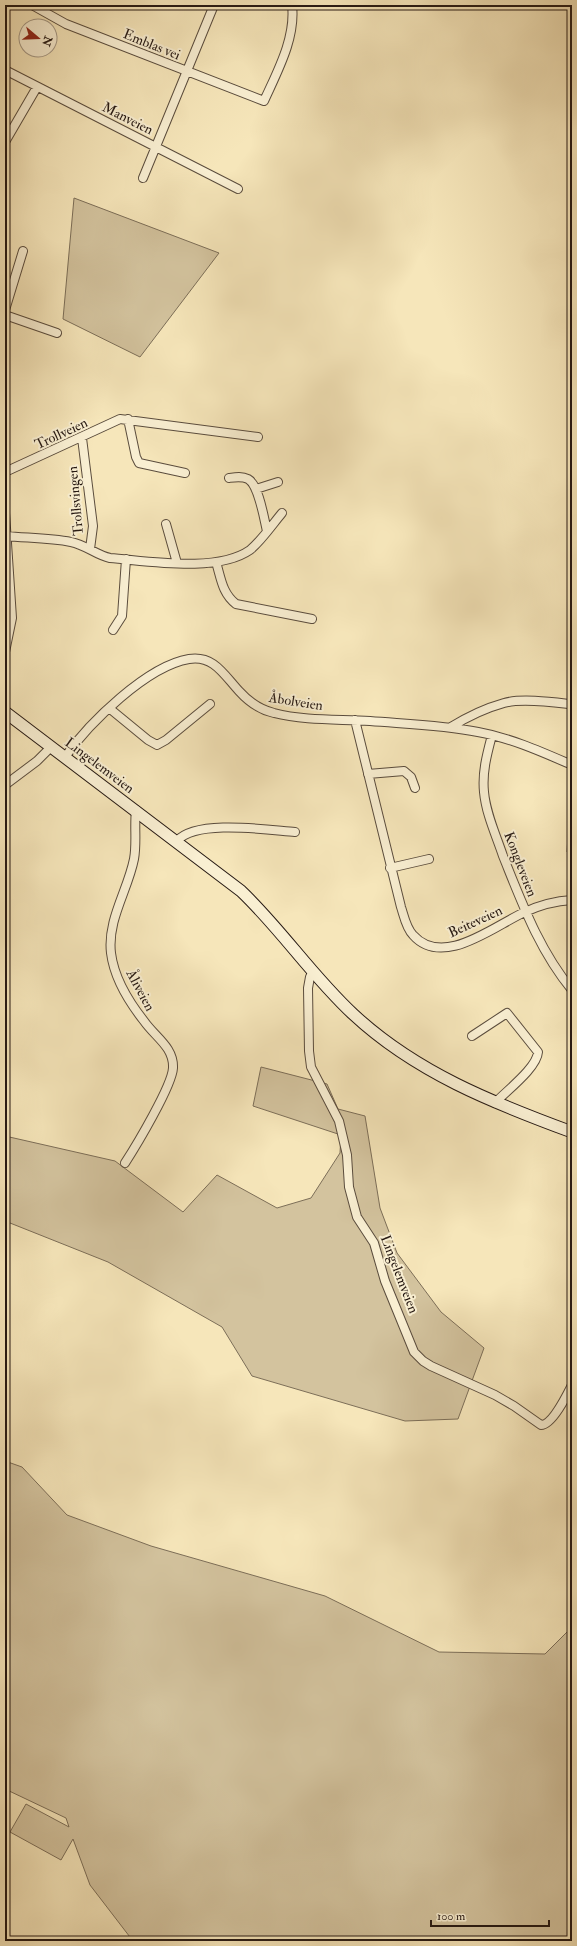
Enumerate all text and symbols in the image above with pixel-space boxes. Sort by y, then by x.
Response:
north arrow [18,18,58,58]
street label: Emblas vei [121,25,183,64]
text: N [39,33,55,49]
street label: Manveien [100,98,156,138]
street label: Trollveien [32,414,90,453]
street label: Trollsvingen [64,466,87,536]
street label: Åbolveien [267,689,324,714]
street label: Lingelemveien [62,734,138,797]
street label: Kongleveien [500,829,541,899]
street label: Beiteveien [446,902,505,941]
street label: Åliveien [122,966,159,1014]
street label: Lingelemveien [377,1233,422,1316]
scale bar [431,1902,549,1928]
text: 100 m [437,1909,466,1924]

